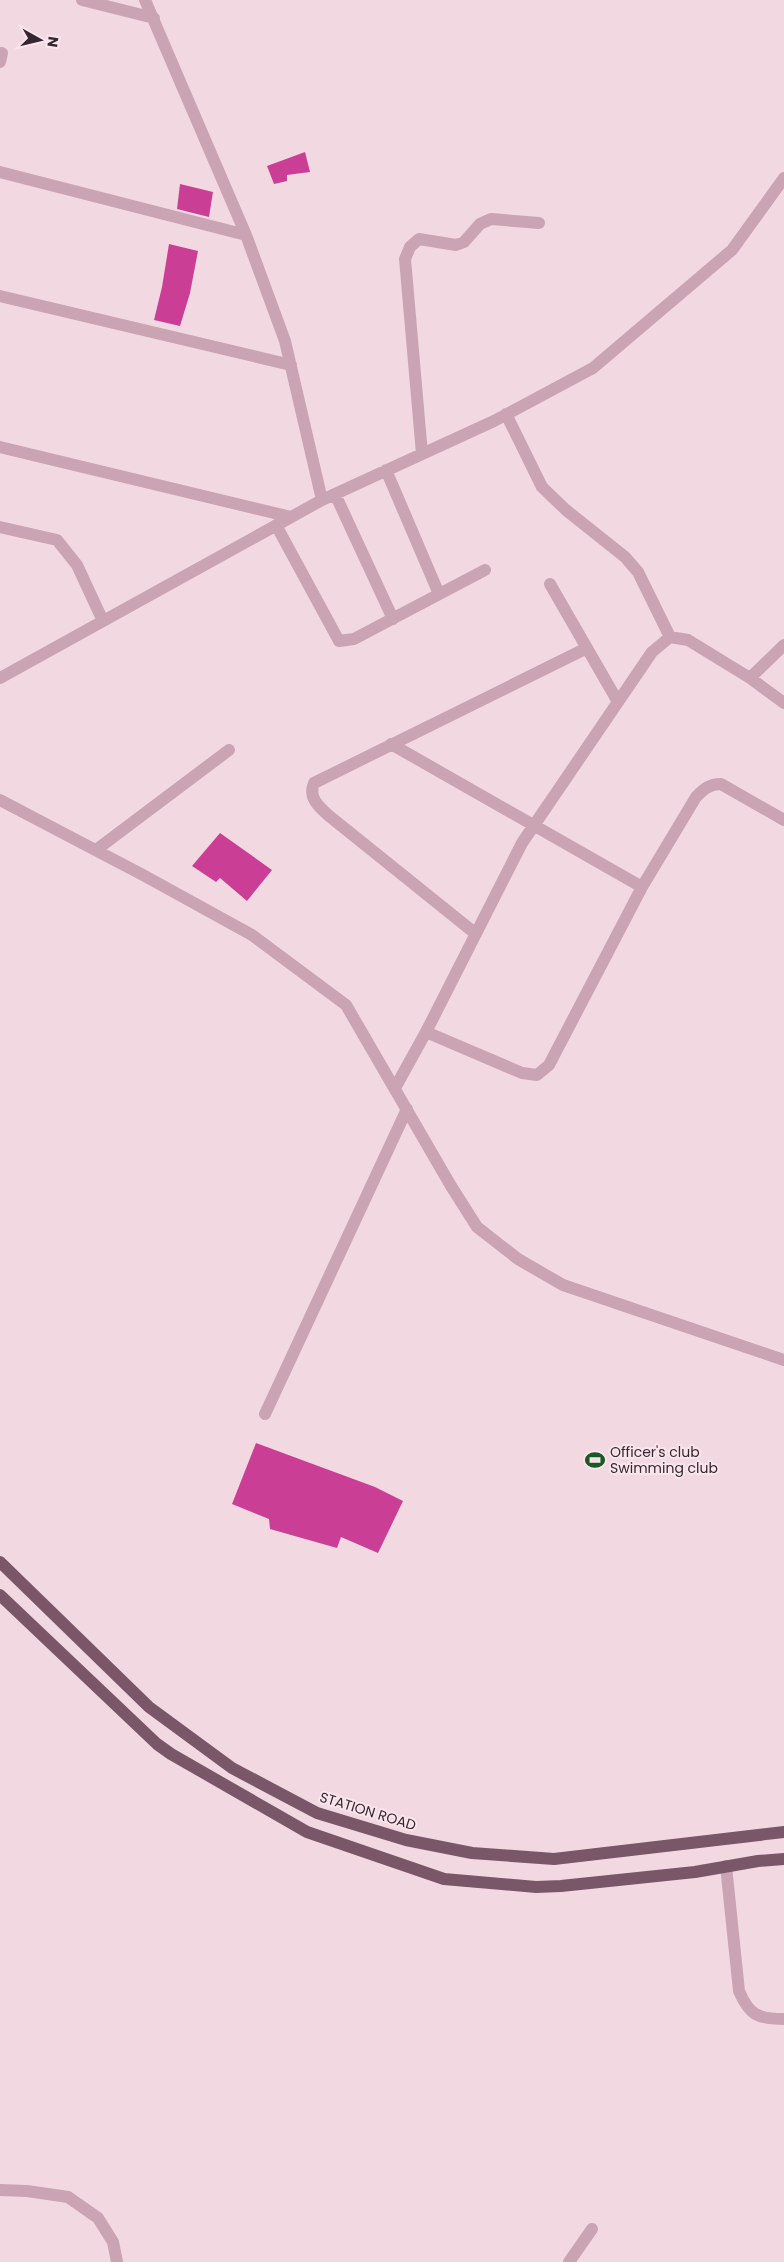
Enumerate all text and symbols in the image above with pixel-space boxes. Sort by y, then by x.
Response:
north arrow [15,15,65,65]
text: N [42,35,64,48]
place label: Officer's club Swimming club [610,1442,718,1478]
sports icon: Officer's club Swimming club [584,1449,606,1471]
street label: STATION ROAD [317,1787,419,1835]

